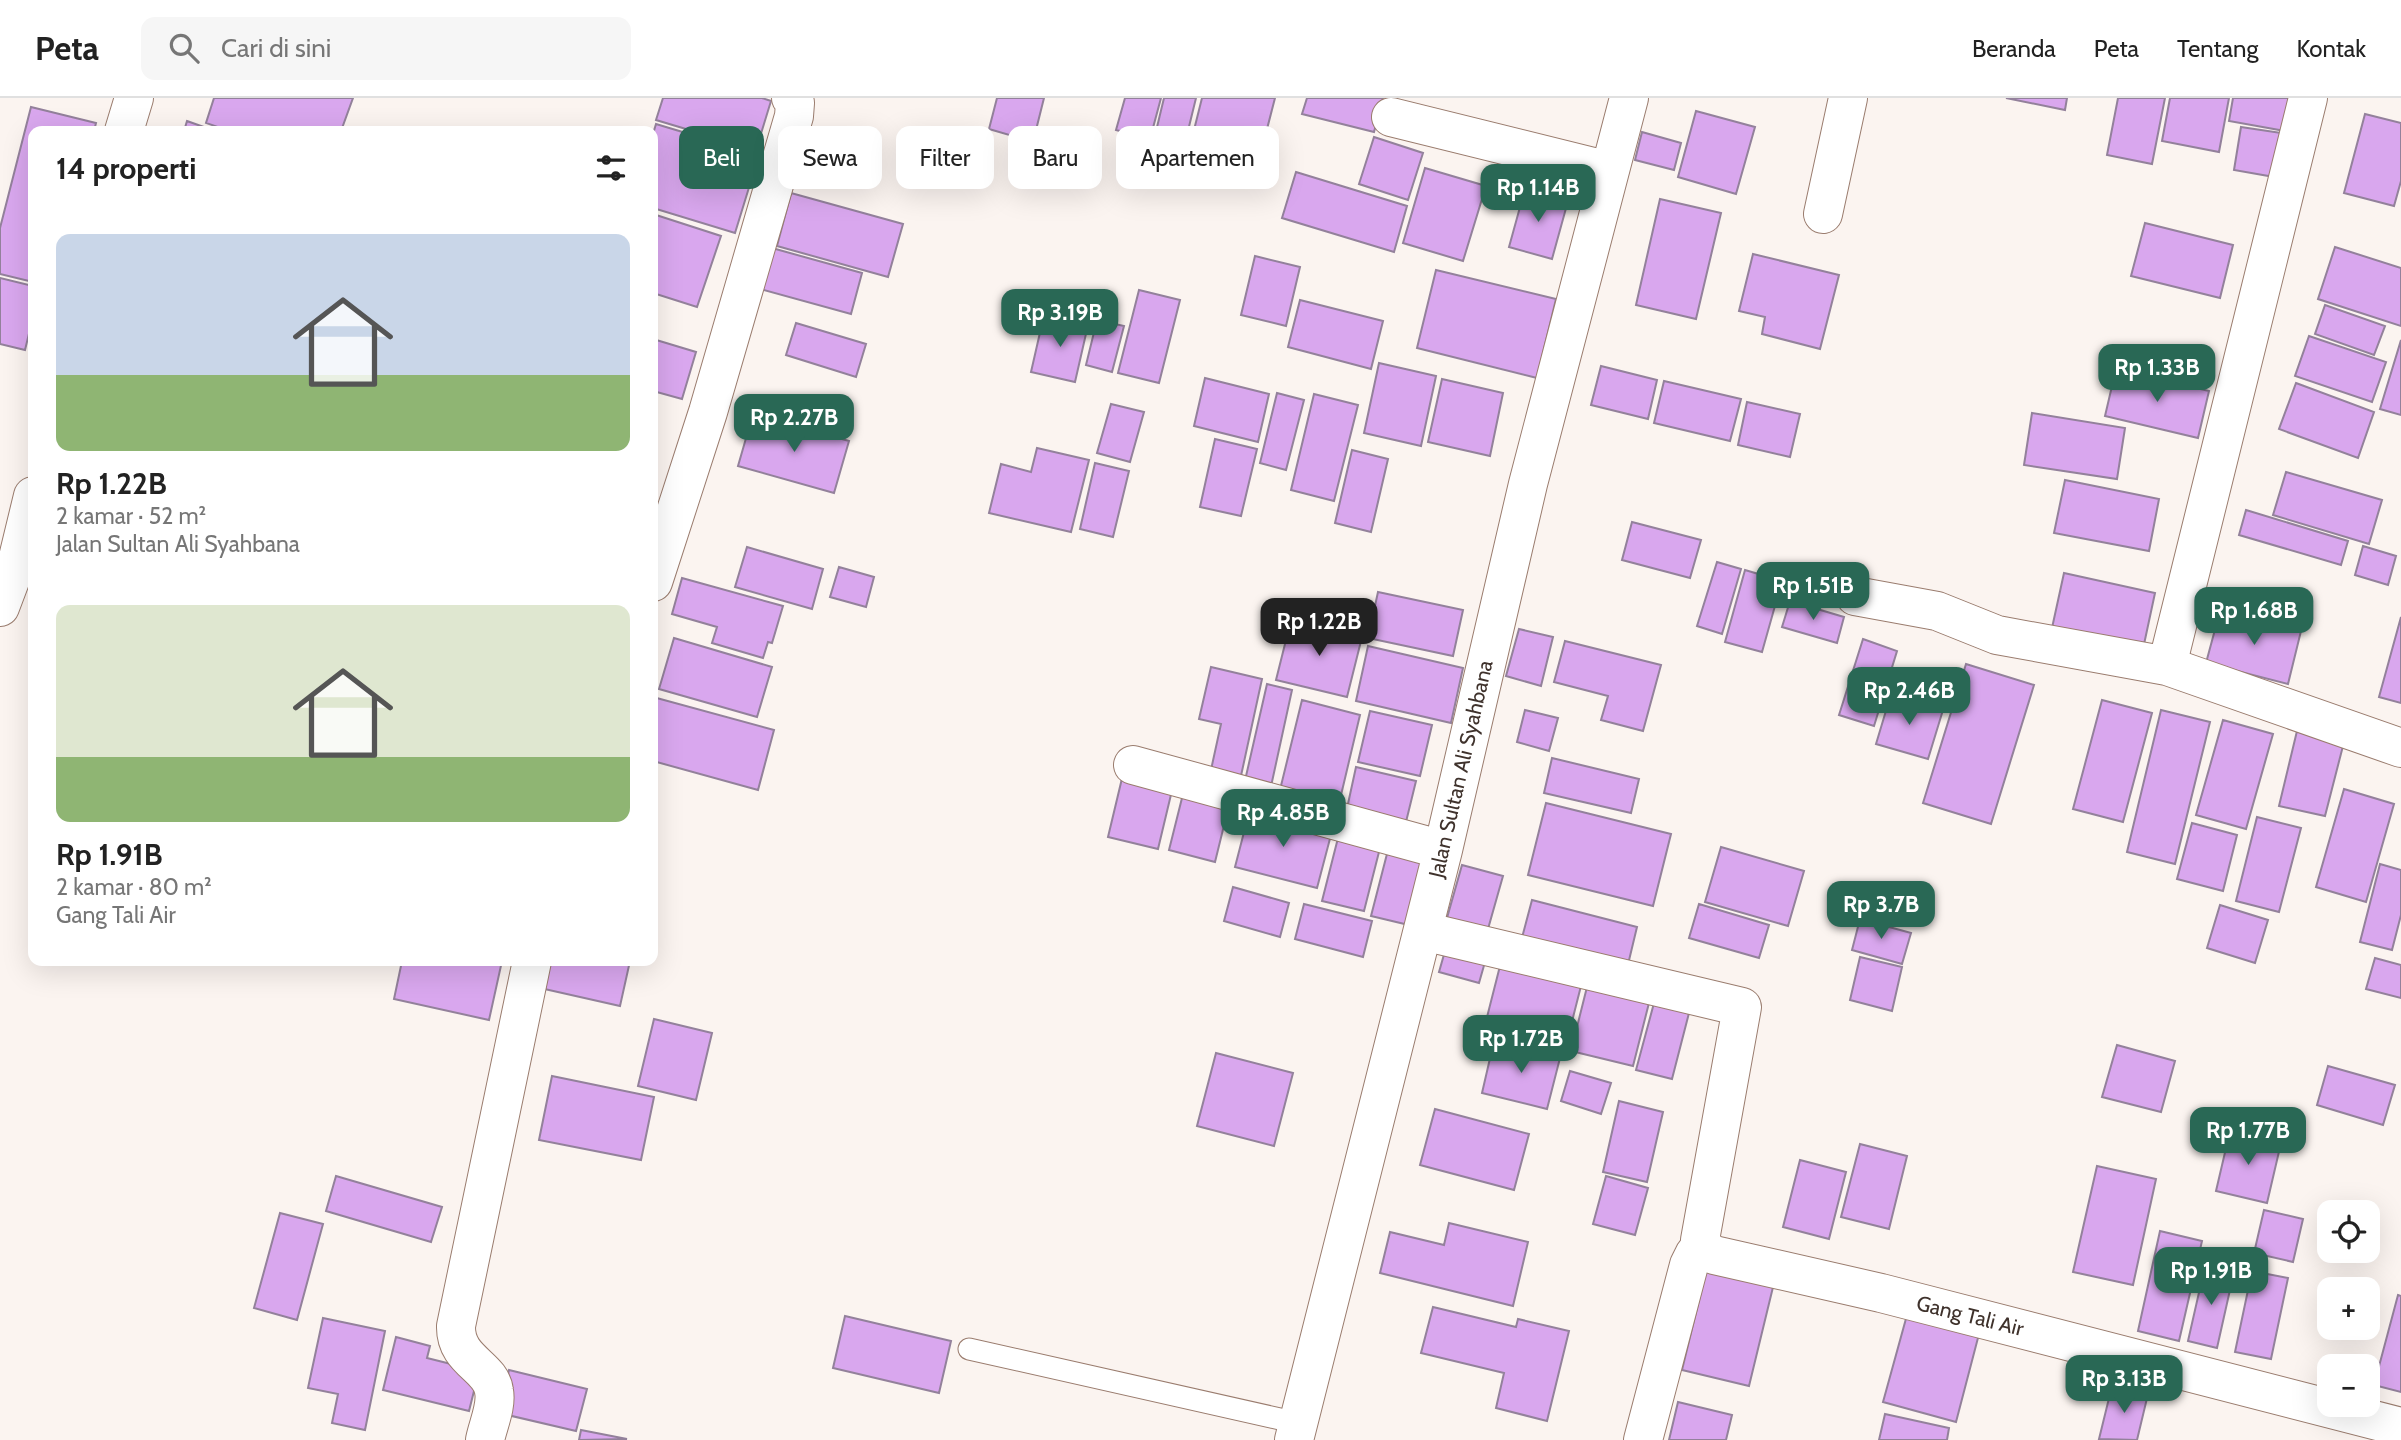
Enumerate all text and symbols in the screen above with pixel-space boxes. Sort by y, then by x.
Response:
search box [141,17,631,80]
text: Peta [35,28,99,68]
icon: search [165,29,203,67]
text: Cari di sini [221,32,331,64]
text: Beranda [1972,34,2056,63]
text: Peta [2094,34,2139,63]
text: Tentang [2177,34,2258,63]
text: Kontak [2296,34,2366,63]
chip: Beli [679,126,764,189]
chip: Sewa [778,126,882,189]
chip: Filter [896,126,994,189]
chip: Baru [1008,126,1102,189]
chip: Apartemen [1116,126,1279,189]
icon: filters [592,149,630,187]
text: 14 properti [56,150,196,187]
pin: Rp 1.14B [1466,164,1610,224]
text: Rp 1.14B [1497,173,1579,201]
icon: home [280,279,406,405]
pin: Rp 3.19B [988,289,1132,349]
text: Rp 3.19B [1017,298,1103,326]
pin: Rp 1.33B [2085,344,2229,404]
text: Rp 1.33B [2114,353,2200,381]
pin: Rp 2.27B [722,394,866,454]
text: Rp 2.27B [750,403,838,431]
text: Rp 1.22B [56,465,167,502]
text: 2 kamar · 52 m² [56,502,206,530]
text: Jalan Sultan Ali Syahbana [56,530,300,558]
pin: Rp 1.51B [1741,562,1885,622]
text: Rp 1.51B [1772,571,1854,599]
pin: Rp 1.68B [2182,588,2326,647]
text: Rp 1.68B [2210,596,2298,624]
pin: Rp 1.22B [1247,598,1391,658]
text: Rp 1.22B [1277,607,1361,635]
icon: home [280,650,406,776]
street label: Jalan Sultan Ali Syahbana [1423,658,1498,881]
pin: Rp 2.46B [1837,668,1981,727]
text: Rp 2.46B [1863,676,1955,704]
pin: Rp 4.85B [1211,790,1355,849]
text: Rp 4.85B [1237,798,1329,826]
text: Rp 1.91B [56,836,162,873]
text: 2 kamar · 80 m² [56,873,212,901]
pin: Rp 3.7B [1816,882,1946,941]
text: Rp 3.7B [1843,890,1919,918]
text: Gang Tali Air [56,901,176,929]
pin: Rp 1.72B [1449,1016,1593,1075]
text: Rp 1.72B [1479,1024,1563,1052]
pin: Rp 1.77B [2176,1108,2320,1167]
text: Rp 1.77B [2206,1116,2290,1144]
map controls [2317,1200,2380,1417]
button: locate [2317,1200,2380,1263]
pin: Rp 1.91B [2139,1248,2283,1307]
text: Rp 1.91B [2170,1256,2252,1284]
button: + [2317,1277,2380,1340]
street label: Gang Tali Air [1914,1290,2027,1341]
button: − [2317,1354,2380,1417]
pin: Rp 3.13B [2052,1356,2196,1415]
text: Rp 3.13B [2082,1364,2166,1392]

